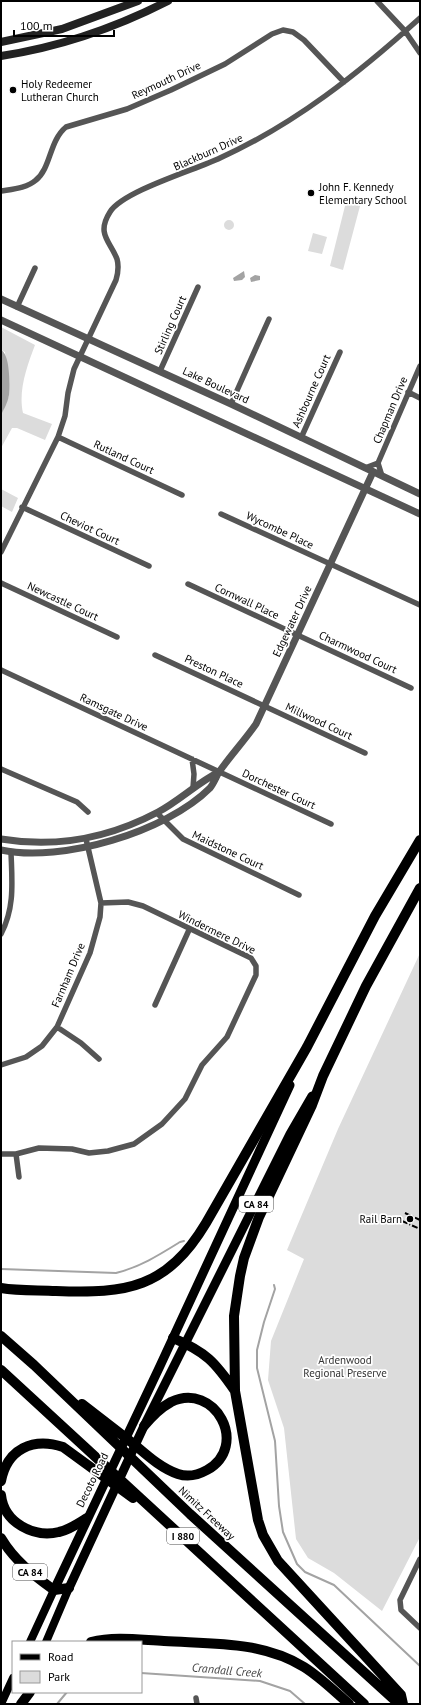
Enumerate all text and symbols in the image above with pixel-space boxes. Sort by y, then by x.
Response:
scale bar [14,12,114,38]
text: 100 m [20,18,53,33]
street label: Reymouth Drive [129,58,203,102]
place label: Holy Redeemer Lutheran Church [21,77,99,104]
marker: Holy Redeemer Lutheran Church [8,85,18,95]
street label: Blackburn Drive [171,130,245,174]
place label: John F. Kennedy Elementary School [318,180,407,207]
marker: John F. Kennedy Elementary School [306,188,316,198]
street label: Stirling Court [151,293,189,357]
street label: Ashbourne Court [289,352,333,430]
street label: Lake Boulevard [180,363,252,407]
street label: Chapman Drive [370,374,411,446]
street label: Rutland Court [92,437,157,477]
street label: Cheviot Court [58,508,122,548]
street label: Wycombe Place [244,508,316,552]
street label: Newcastle Court [25,578,101,624]
street label: Cornwall Place [213,580,282,622]
street label: Edgewater Drive [269,583,315,659]
street label: Charmwood Court [317,628,400,676]
street label: Preston Place [182,651,246,691]
street label: Ramsgate Drive [78,690,151,734]
street label: Millwood Court [283,699,355,743]
street label: Dorchester Court [240,766,318,812]
street label: Maidstone Court [190,827,266,873]
street label: Windermere Drive [176,907,259,957]
street label: Farnham Drive [48,940,88,1009]
road number: CA 84 [239,1196,273,1212]
place label: Rail Barn [359,1212,402,1226]
marker: Rail Barn [405,1214,415,1224]
park label: Ardenwood Regional Preserve [303,1353,387,1380]
street label: Decoto Road [73,1450,111,1510]
street label: Nimitz Freeway [176,1483,239,1543]
road number: I 880 [167,1528,199,1544]
road number: CA 84 [13,1564,47,1580]
legend [12,1641,142,1693]
text: Road [48,1649,73,1664]
water label: Crandall Creek [191,1659,263,1681]
text: Park [48,1669,70,1684]

